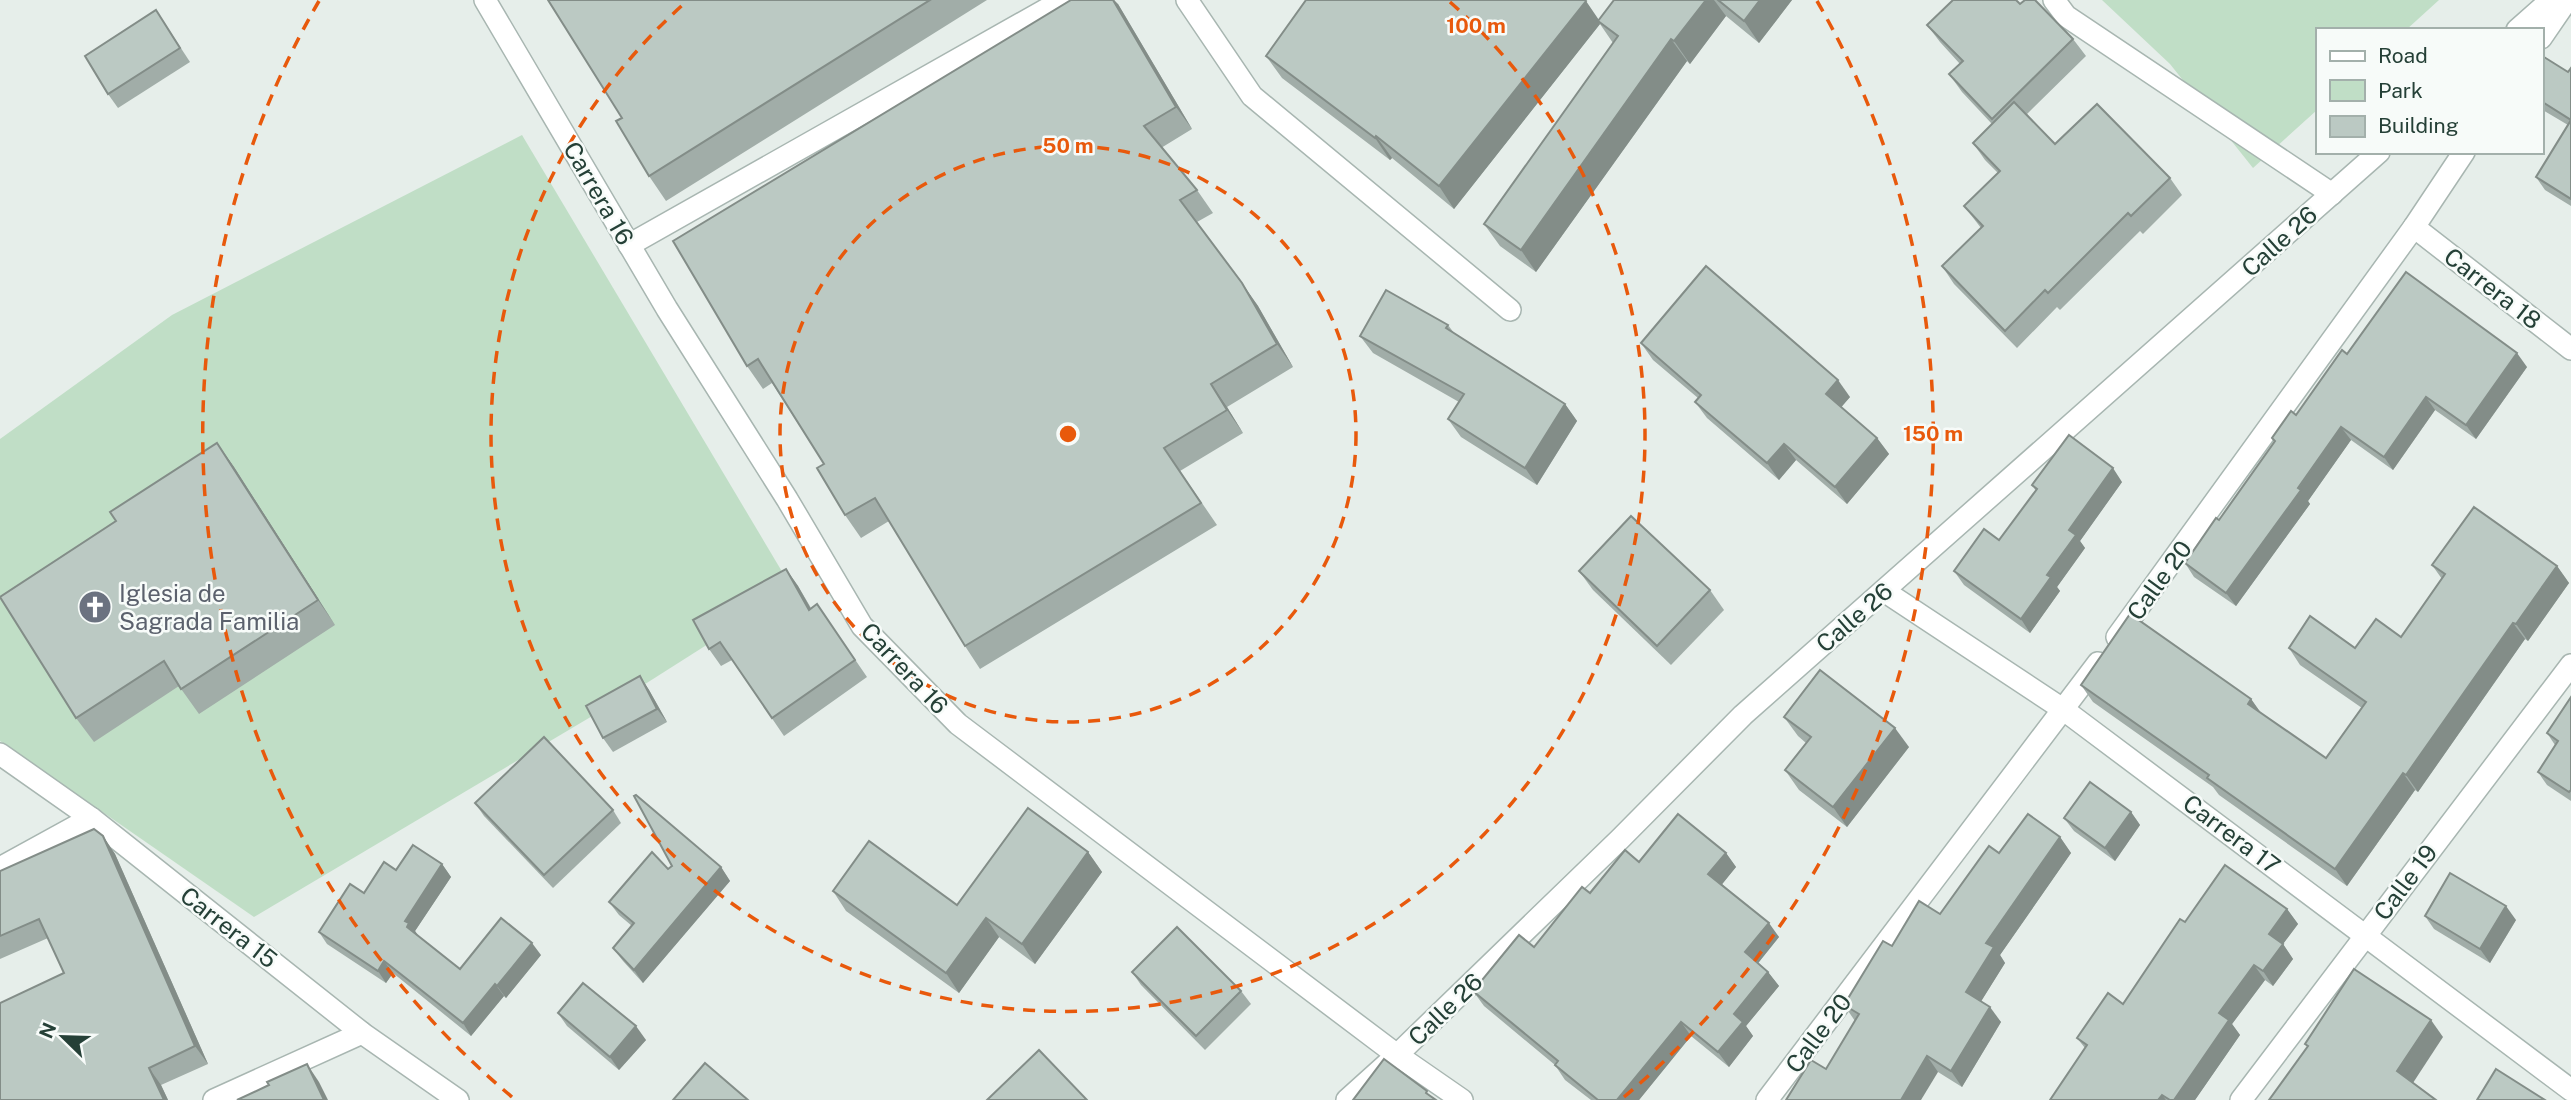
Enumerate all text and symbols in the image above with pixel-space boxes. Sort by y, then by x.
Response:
text: 100 m [1446,13,1506,38]
legend [2316,28,2543,154]
text: Road [2378,43,2428,68]
text: Park [2378,78,2423,103]
text: Building [2378,113,2459,138]
text: 50 m [1042,133,1094,158]
street label: Carrera 16 [558,136,640,250]
street label: Calle 26 [2236,200,2322,282]
street label: Carrera 18 [2439,242,2547,334]
text: 150 m [1903,421,1963,446]
centre of rings [1056,422,1080,446]
street label: Calle 20 [2121,535,2197,625]
street label: Calle 26 [1810,576,1898,658]
place label: Iglesia de Sagrada Familia [119,579,299,635]
church icon: Iglesia de Sagrada Familia [76,588,114,626]
street label: Carrera 16 [856,617,954,719]
street label: Carrera 17 [2178,789,2286,879]
street label: Calle 19 [2368,839,2442,925]
street label: Carrera 15 [175,881,283,973]
street label: Calle 26 [1402,967,1488,1051]
street label: Calle 20 [1779,988,1857,1078]
north arrow [28,1002,98,1072]
text: N [34,1019,60,1041]

